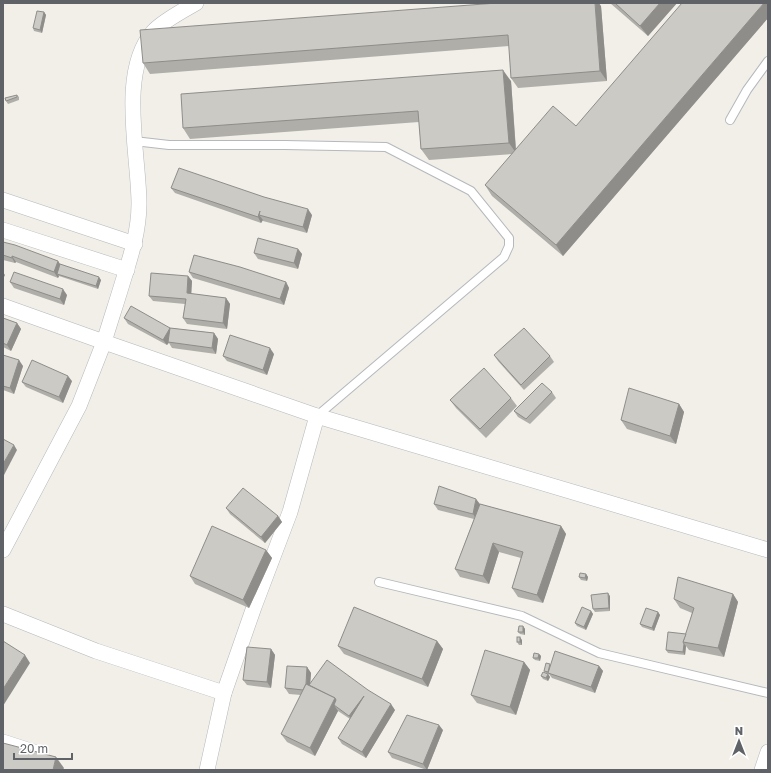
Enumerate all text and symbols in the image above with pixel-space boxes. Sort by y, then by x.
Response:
north arrow [719,721,759,761]
text: N [735,724,743,737]
scale bar [14,735,72,761]
text: 20 m [20,741,48,756]

